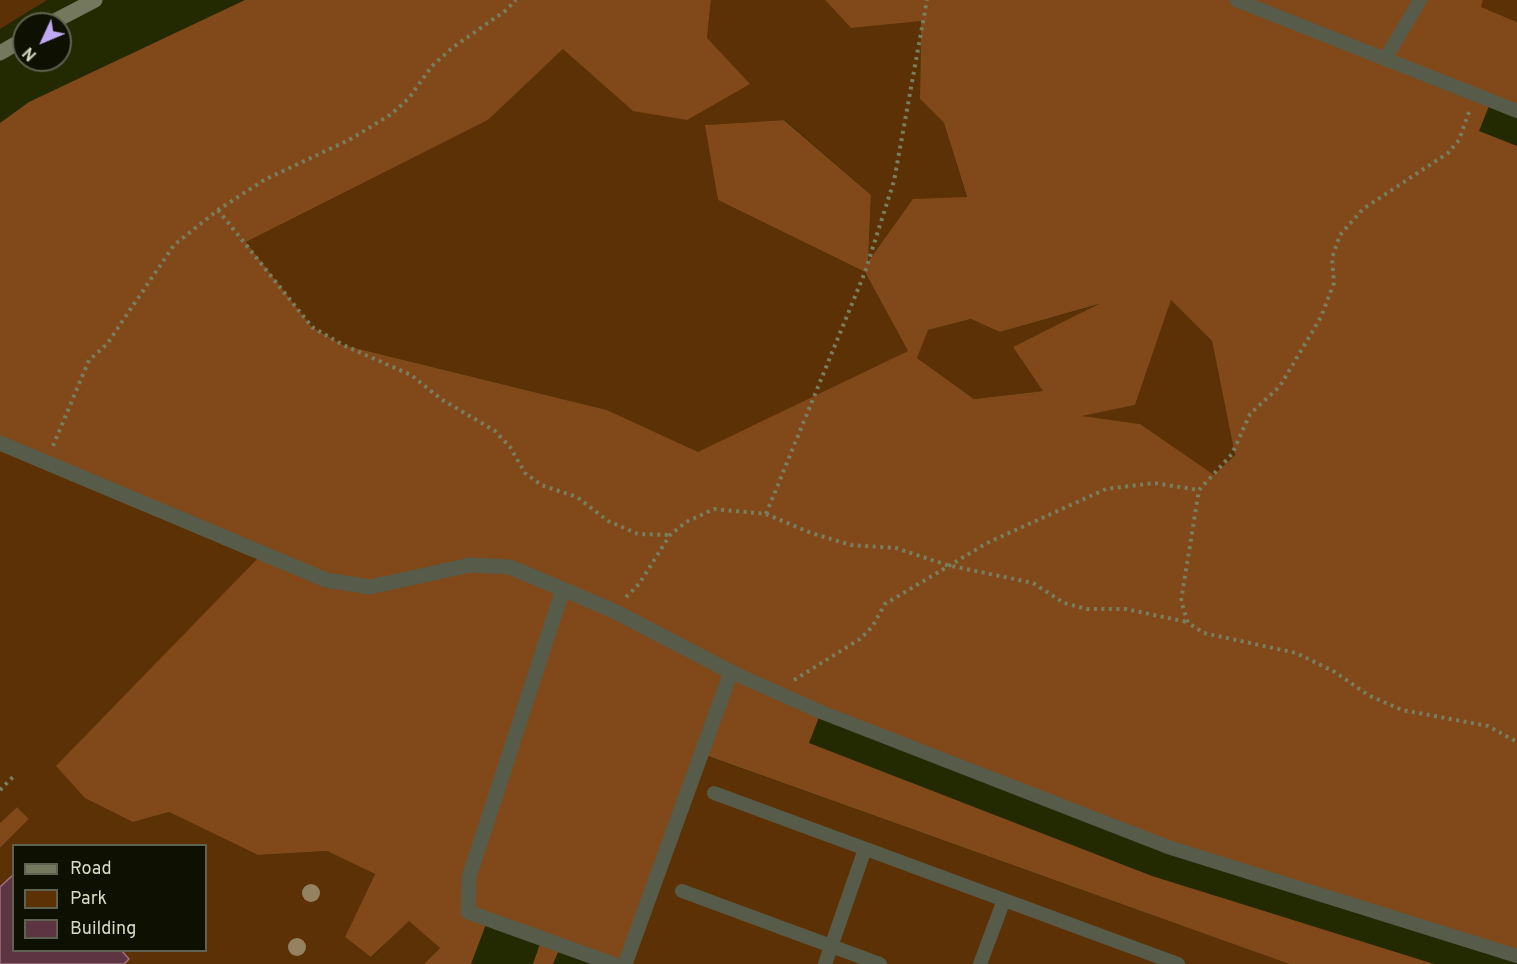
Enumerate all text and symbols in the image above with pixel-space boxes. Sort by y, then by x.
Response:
north arrow [12,12,72,72]
text: N [19,42,42,64]
legend [12,844,207,952]
text: Road [70,858,112,881]
text: Park [70,888,107,911]
text: Building [70,918,136,941]

